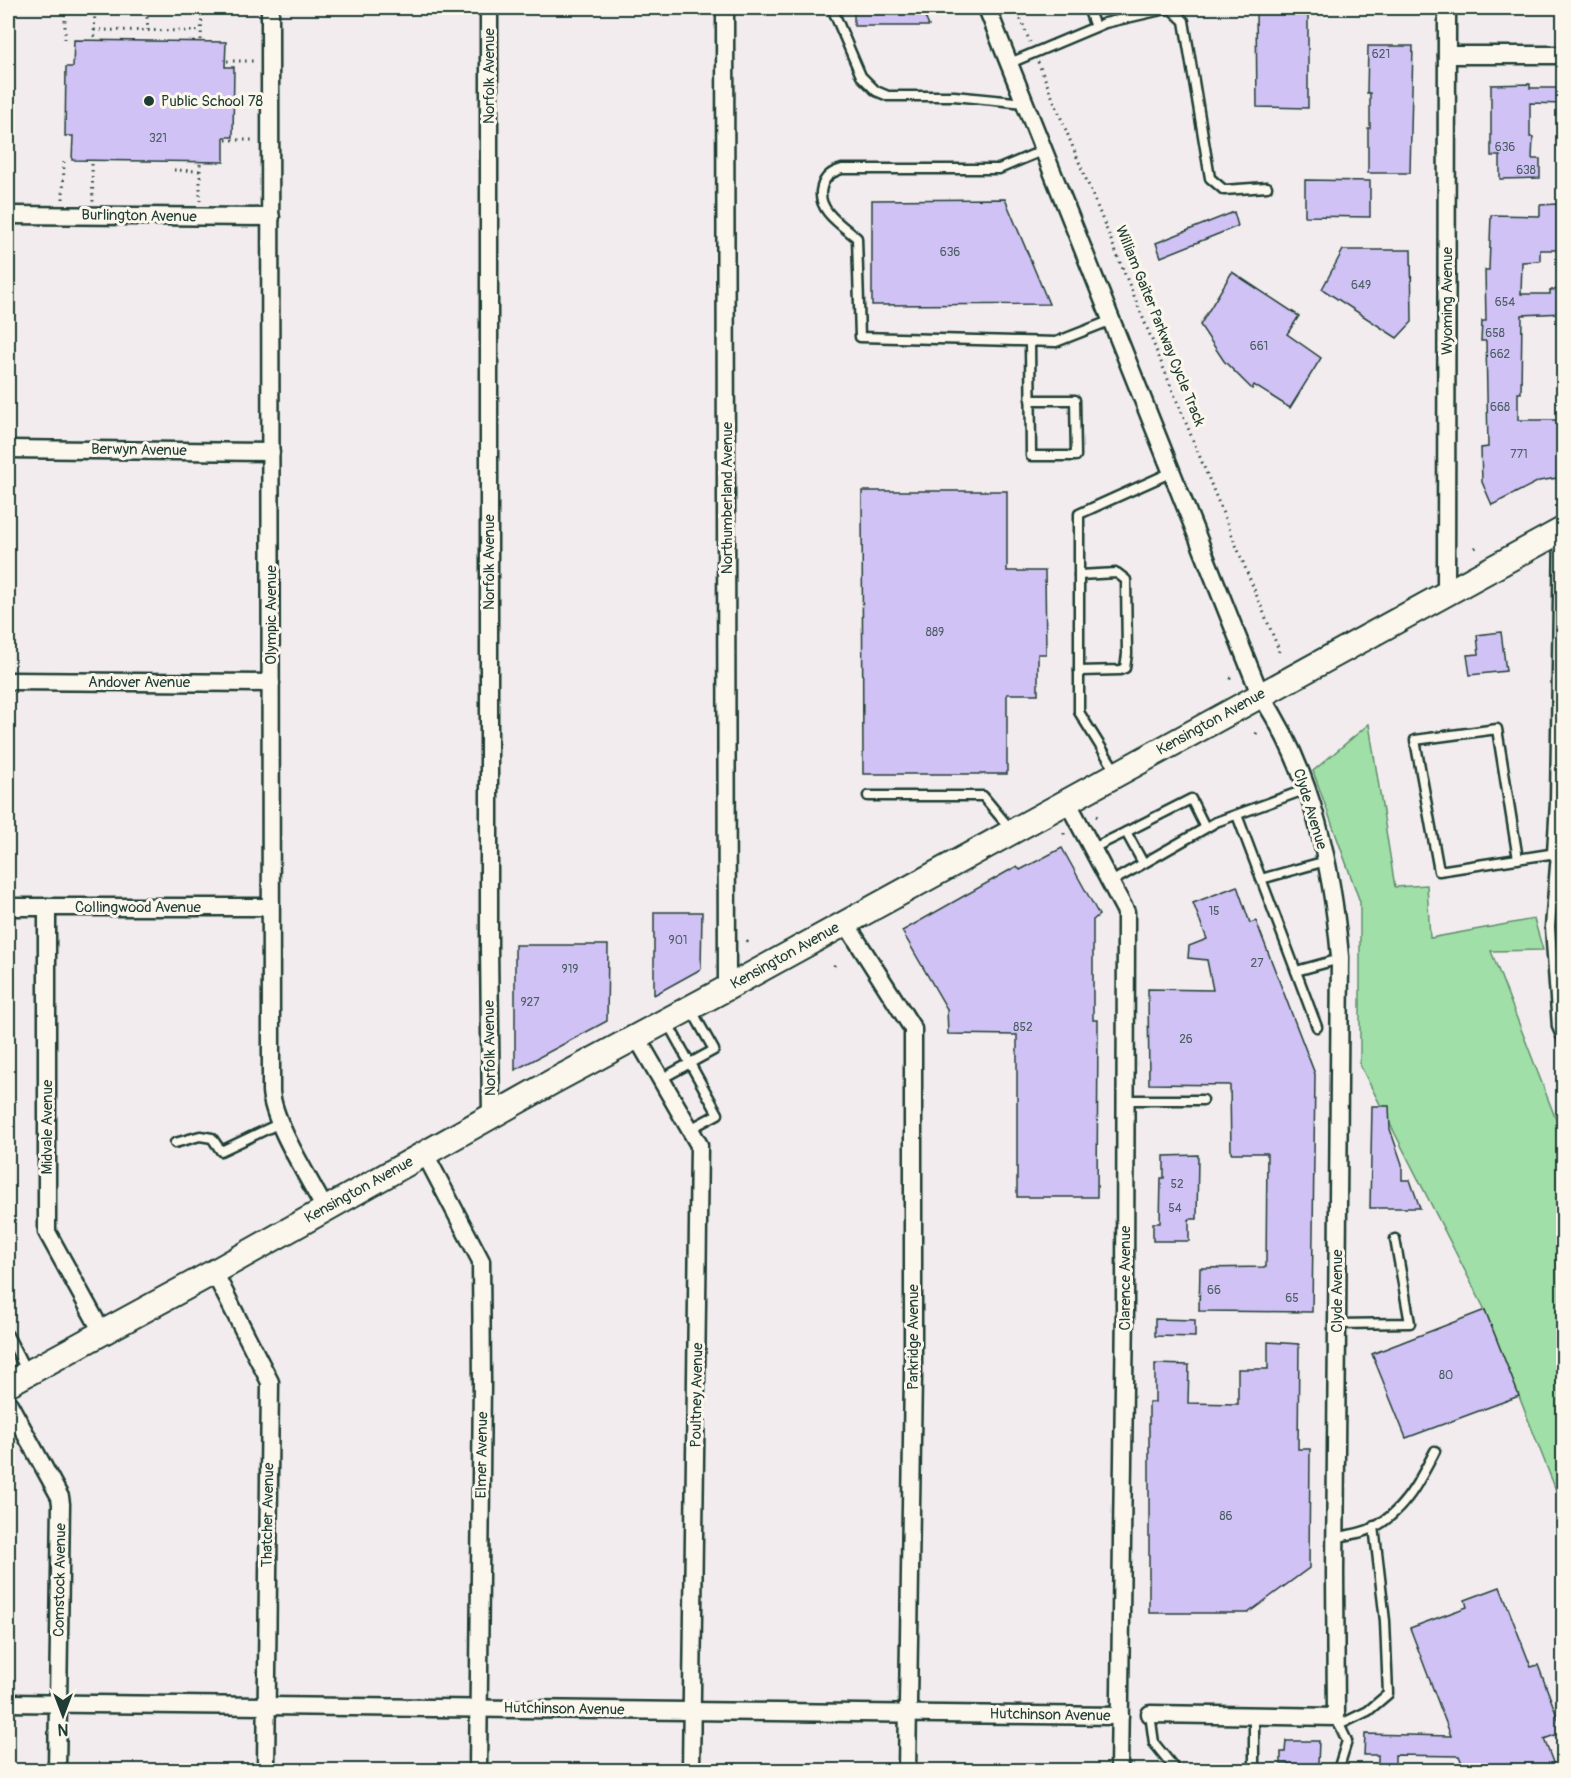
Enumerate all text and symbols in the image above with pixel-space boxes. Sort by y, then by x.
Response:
street label: Norfolk Avenue [480,27,499,124]
house number: 621 [1372,47,1390,62]
place label: Public School 78 [161,92,264,111]
marker: Public School 78 [142,94,156,108]
house number: 321 [149,131,167,146]
house number: 636 [1495,140,1515,155]
house number: 638 [1516,163,1536,178]
street label: Burlington Avenue [81,205,197,227]
street label: William Gaiter Parkway Cycle Track [1111,223,1209,430]
house number: 636 [940,245,960,260]
street label: Wyoming Avenue [1438,246,1457,355]
house number: 649 [1351,278,1371,293]
house number: 654 [1495,295,1515,310]
house number: 658 [1485,326,1505,341]
house number: 661 [1250,339,1268,354]
house number: 662 [1490,347,1511,362]
house number: 668 [1490,400,1510,415]
street label: Northumberland Avenue [718,421,737,574]
street label: Berwyn Avenue [91,440,188,460]
house number: 771 [1510,447,1528,462]
street label: Norfolk Avenue [480,513,499,610]
street label: Olympic Avenue [262,565,281,665]
house number: 889 [926,625,944,640]
street label: Andover Avenue [88,673,191,692]
street label: Kensington Avenue [1153,684,1269,760]
street label: Clyde Avenue [1289,766,1331,852]
street label: Collingwood Avenue [75,898,202,917]
house number: 15 [1208,904,1220,919]
street label: Kensington Avenue [727,918,843,994]
house number: 901 [668,933,688,948]
house number: 27 [1250,956,1264,971]
house number: 919 [561,962,579,977]
house number: 927 [520,995,540,1010]
street label: Norfolk Avenue [480,999,500,1096]
house number: 852 [1013,1020,1033,1035]
house number: 26 [1179,1032,1193,1047]
street label: Midvale Avenue [38,1079,57,1174]
street label: Kensington Avenue [301,1152,417,1228]
house number: 52 [1170,1177,1184,1192]
house number: 54 [1168,1201,1182,1216]
street label: Clarence Avenue [1116,1225,1135,1330]
street label: Clyde Avenue [1328,1249,1347,1333]
street label: Parkridge Avenue [904,1283,923,1390]
house number: 66 [1207,1283,1221,1298]
house number: 65 [1285,1291,1299,1306]
street label: Poultney Avenue [687,1342,707,1448]
house number: 80 [1439,1368,1453,1383]
street label: Elmer Avenue [472,1411,492,1499]
street label: Thatcher Avenue [258,1462,278,1568]
house number: 86 [1219,1509,1233,1524]
street label: Comstock Avenue [50,1522,71,1637]
north arrow [33,1685,93,1745]
street label: Hutchinson Avenue [503,1698,625,1720]
street label: Hutchinson Avenue [989,1704,1111,1726]
text: N [57,1719,68,1739]

